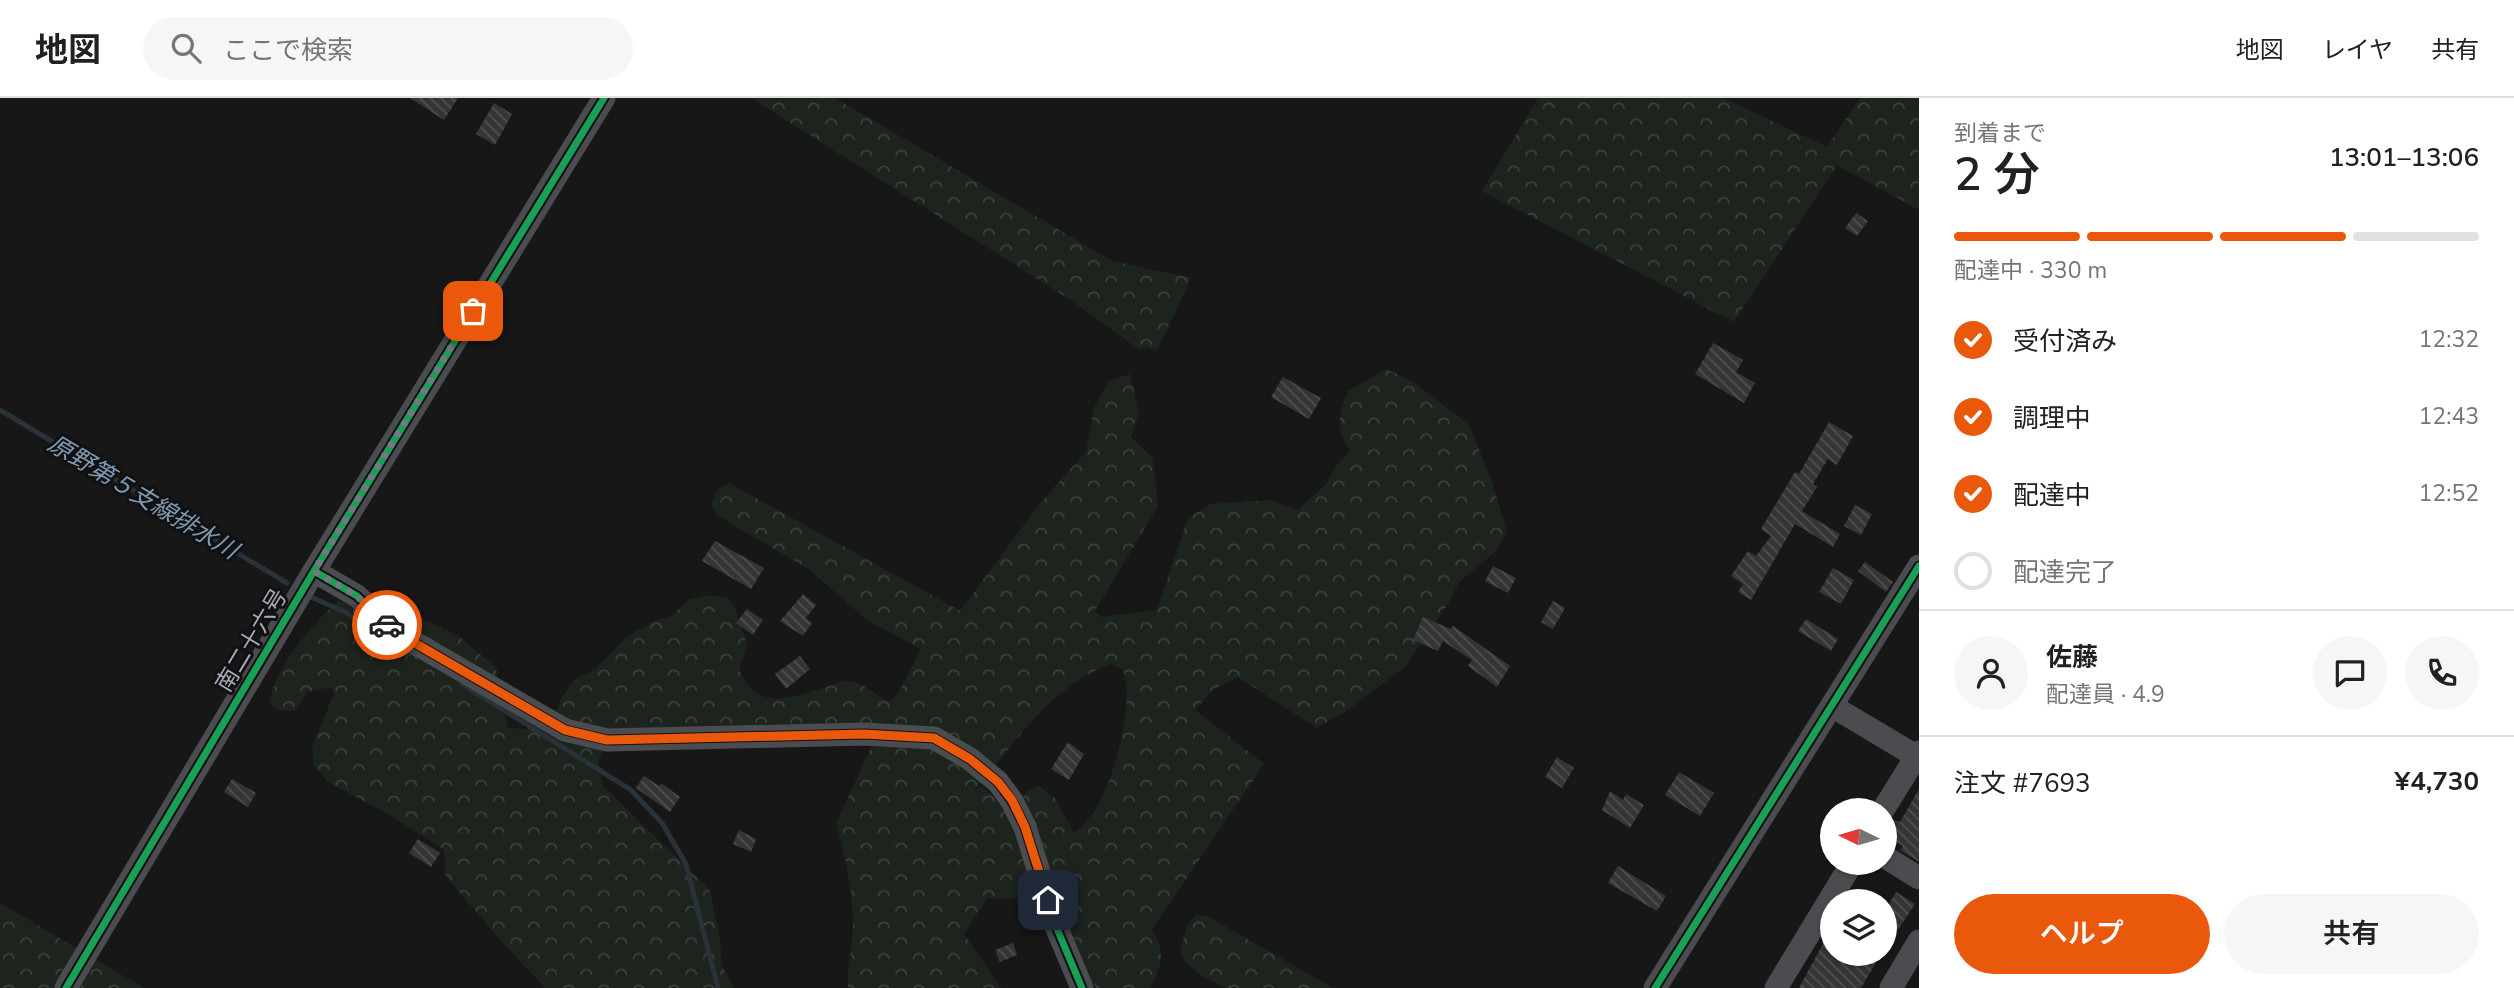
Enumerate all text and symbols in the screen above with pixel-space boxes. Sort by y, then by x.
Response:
search box [143,17,633,80]
text: 地図 [35,28,101,73]
icon: search [167,29,205,67]
text: ここで検索 [223,33,353,68]
text: 地図 [2236,34,2284,66]
text: レイヤ [2322,34,2393,66]
text: 共有 [2431,34,2479,66]
text: 到着まで [1954,118,2046,149]
text: 13:01–13:06 [2329,140,2479,175]
text: 2 分 [1954,143,2040,206]
text: 配達中 · 330 m [1954,255,2107,286]
pin [443,281,503,341]
icon: bag [454,292,492,330]
icon: check [1954,321,1992,359]
text: 受付済み [2013,324,2117,359]
text: 12:32 [2419,324,2479,355]
icon: check [1954,398,1992,436]
text: 調理中 [2013,401,2091,436]
text: 12:43 [2419,401,2479,432]
water label: 原野第５支線排水川 [42,428,246,568]
icon: check [1954,475,1992,513]
text: 配達中 [2013,478,2091,513]
text: 12:52 [2419,478,2479,509]
text: 配達完了 [2013,555,2117,590]
street label: 南二十六号 [209,583,294,698]
courier [352,590,422,660]
icon: car [368,606,406,644]
button: person [1954,636,2028,710]
button: chat [2313,636,2387,710]
button: phone [2405,636,2479,710]
text: 佐藤 [2046,640,2098,675]
text: 配達員 · 4.9 [2046,679,2165,710]
text: ¥4,730 [2395,764,2479,799]
text: 注文 #7693 [1954,766,2091,801]
north arrow [1820,798,1897,875]
map controls [1820,798,1897,966]
pin [1018,870,1078,930]
icon: home [1029,881,1067,919]
button: layers [1820,889,1897,966]
button: ヘルプ [1954,894,2210,974]
button: 共有 [2224,894,2479,974]

